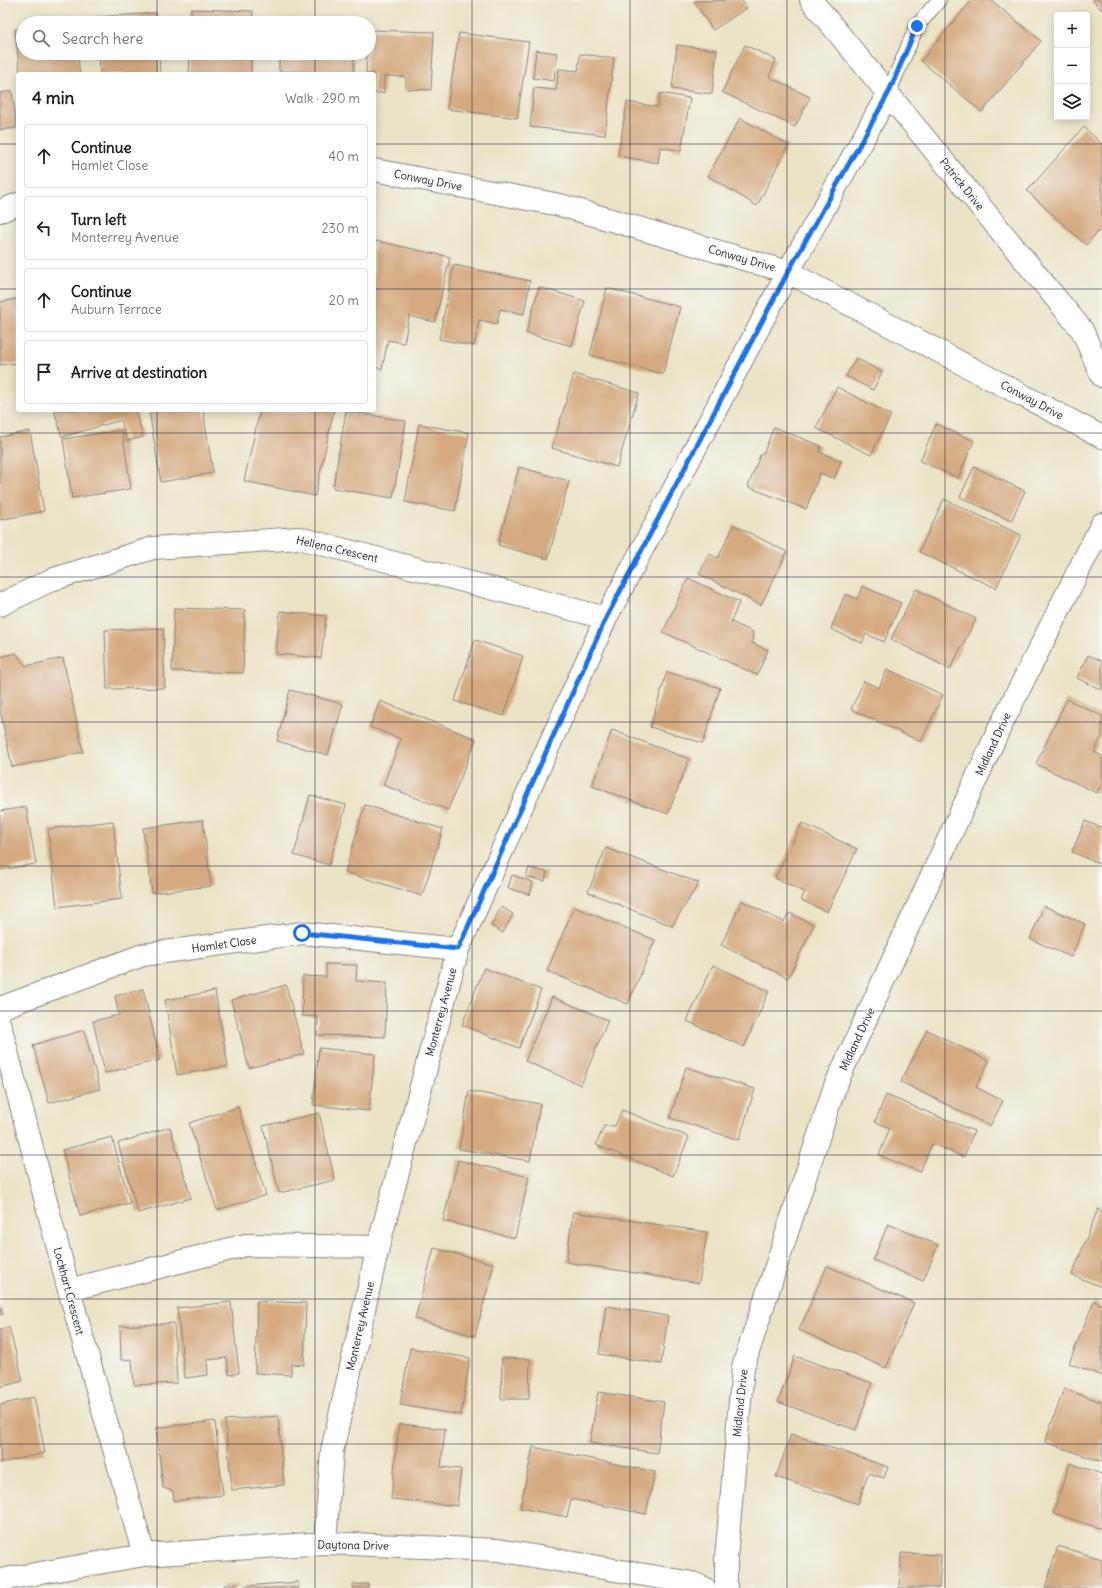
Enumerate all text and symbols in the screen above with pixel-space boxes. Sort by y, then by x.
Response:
map controls [1054,12,1090,120]
button: + [1054,12,1090,48]
search box [16,16,376,60]
route end [908,17,926,35]
icon: search [30,27,52,49]
text: Search here [62,29,143,48]
button: − [1054,48,1090,84]
button: layers [1054,84,1090,120]
text: 4 min [32,87,74,109]
text: Walk · 290 m [285,90,360,107]
text: Continue [71,138,132,157]
icon: ahead [33,145,55,167]
text: 40 m [328,148,359,165]
street label: Patrick Drive [937,155,987,213]
text: Hamlet Close [71,157,148,174]
street label: Conway Drive [393,167,463,194]
text: Turn left [71,210,126,229]
icon: left [33,217,55,239]
text: 230 m [321,220,359,237]
text: Monterrey Avenue [71,229,179,246]
street label: Conway Drive [707,242,777,274]
text: Continue [71,282,132,301]
icon: ahead [33,289,55,311]
text: 20 m [329,292,359,309]
text: Auburn Terrace [71,301,162,318]
icon: arrive [33,361,55,383]
text: Arrive at destination [71,363,207,382]
street label: Conway Drive [998,378,1066,422]
street label: Hellena Crescent [295,533,380,565]
street label: Midland Drive [972,710,1014,778]
route start [293,924,311,942]
street label: Hamlet Close [191,933,257,955]
street label: Monterrey Avenue [422,966,460,1058]
street label: Midland Drive [836,1005,878,1073]
street label: Lockhart Crescent [51,1246,88,1337]
street label: Monterrey Avenue [343,1280,377,1372]
street label: Midland Drive [729,1368,751,1438]
street label: Daytona Drive [317,1537,389,1553]

